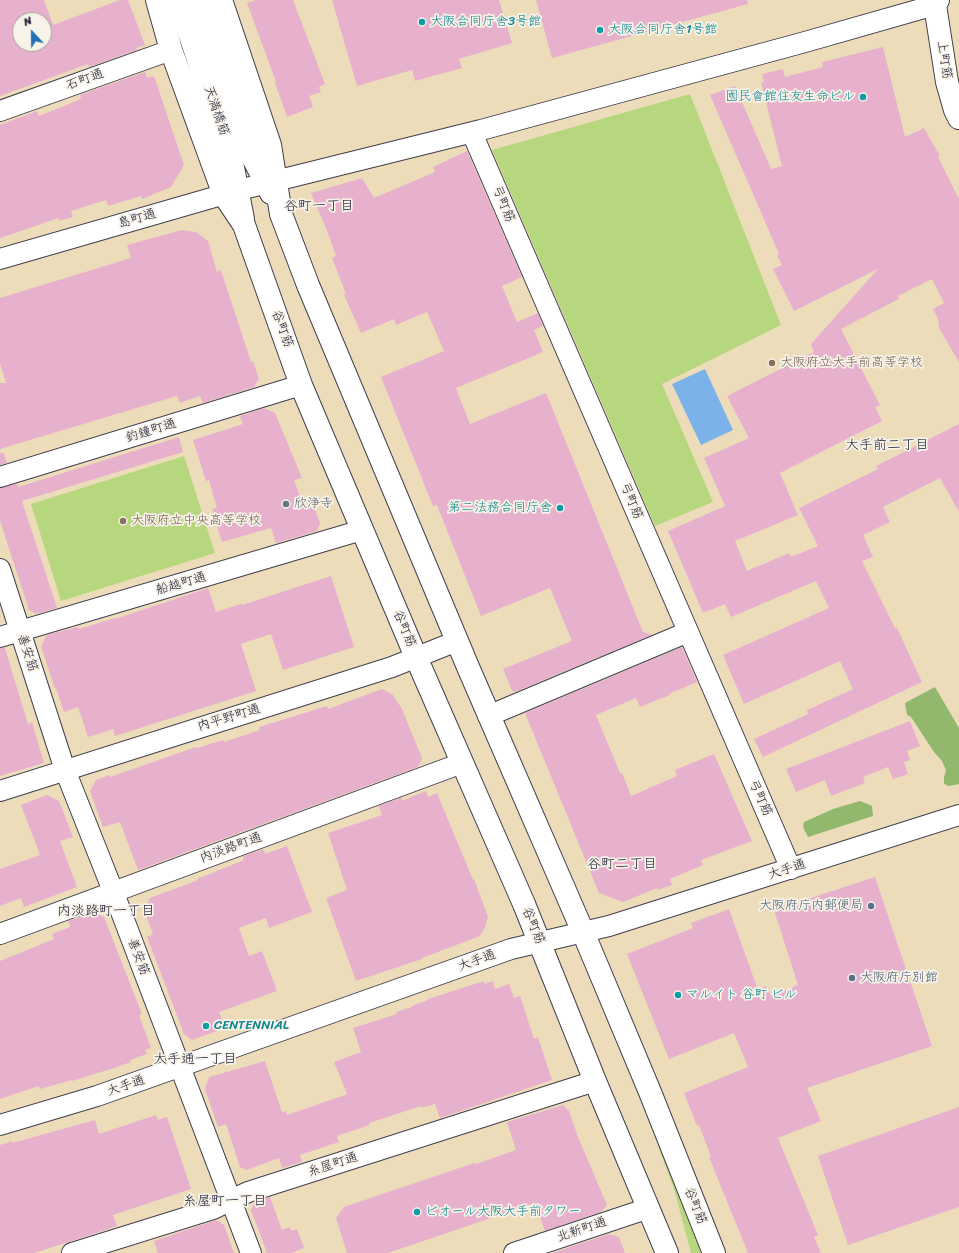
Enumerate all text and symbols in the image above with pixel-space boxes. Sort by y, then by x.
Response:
text: N [21,11,35,32]
north arrow [12,12,52,52]
place label: 大阪合同庁舎3号館 [430,14,541,30]
marker: 大阪合同庁舎3号館 [417,17,427,27]
place label: 大阪合同庁舎1号館 [608,22,718,38]
marker: 大阪合同庁舎1号館 [595,25,605,35]
street label: 上町筋 [933,40,955,80]
street label: 石町通 [64,66,106,94]
street label: 天満橋筋 [200,84,232,138]
place label: 國民會館住友生命ビル [725,89,855,105]
marker: 國民會館住友生命ビル [858,92,868,102]
street label: 弓町筋 [488,183,518,225]
district label: 谷町一丁目 [284,198,354,214]
street label: 島町通 [116,206,158,232]
street label: 谷町筋 [268,308,296,350]
place label: 大阪府立大手前高等学校 [780,355,923,371]
marker: 大阪府立大手前高等学校 [767,358,777,368]
street label: 釣鐘町通 [124,416,178,446]
district label: 大手前二丁目 [845,437,929,453]
street label: 弓町筋 [616,480,646,522]
place label: 欣浄寺 [294,496,333,512]
marker: 欣浄寺 [281,499,291,509]
place label: 第二法務合同庁舎 [448,500,552,516]
marker: 第二法務合同庁舎 [555,503,565,513]
place label: 大阪府立中央高等学校 [131,513,261,529]
marker: 大阪府立中央高等学校 [118,516,128,526]
street label: 船越町通 [154,569,208,599]
street label: 谷町筋 [389,608,419,650]
street label: 善安筋 [14,632,40,674]
street label: 内平野町通 [196,701,262,735]
street label: 弓町筋 [745,777,775,819]
street label: 内淡路町通 [198,830,264,866]
district label: 谷町二丁目 [587,856,657,872]
street label: 大手通 [766,857,808,883]
place label: 大阪府庁内郵便局 [759,898,863,914]
marker: 大阪府庁内郵便局 [866,901,876,911]
district label: 内淡路町一丁目 [57,903,155,919]
street label: 谷町筋 [518,905,548,947]
street label: 善安筋 [124,936,152,978]
street label: 大手通 [456,947,498,975]
place label: 大阪府庁別館 [860,970,938,986]
marker: 大阪府庁別館 [847,973,857,983]
place label: マルイト 谷町 ビル [686,987,797,1003]
marker: マルイト 谷町 ビル [673,990,683,1000]
place label: CENTENNIAL [214,1018,289,1034]
marker: CENTENNIAL [201,1021,211,1031]
district label: 大手通一丁目 [153,1051,237,1067]
street label: 大手通 [105,1072,147,1100]
street label: 糸屋町通 [306,1150,360,1180]
street label: 谷町筋 [680,1185,710,1227]
district label: 糸屋町一丁目 [183,1193,267,1209]
place label: ビオール大阪大手前タワー [425,1204,581,1220]
marker: ビオール大阪大手前タワー [412,1207,422,1217]
street label: 北新町通 [555,1214,609,1246]

